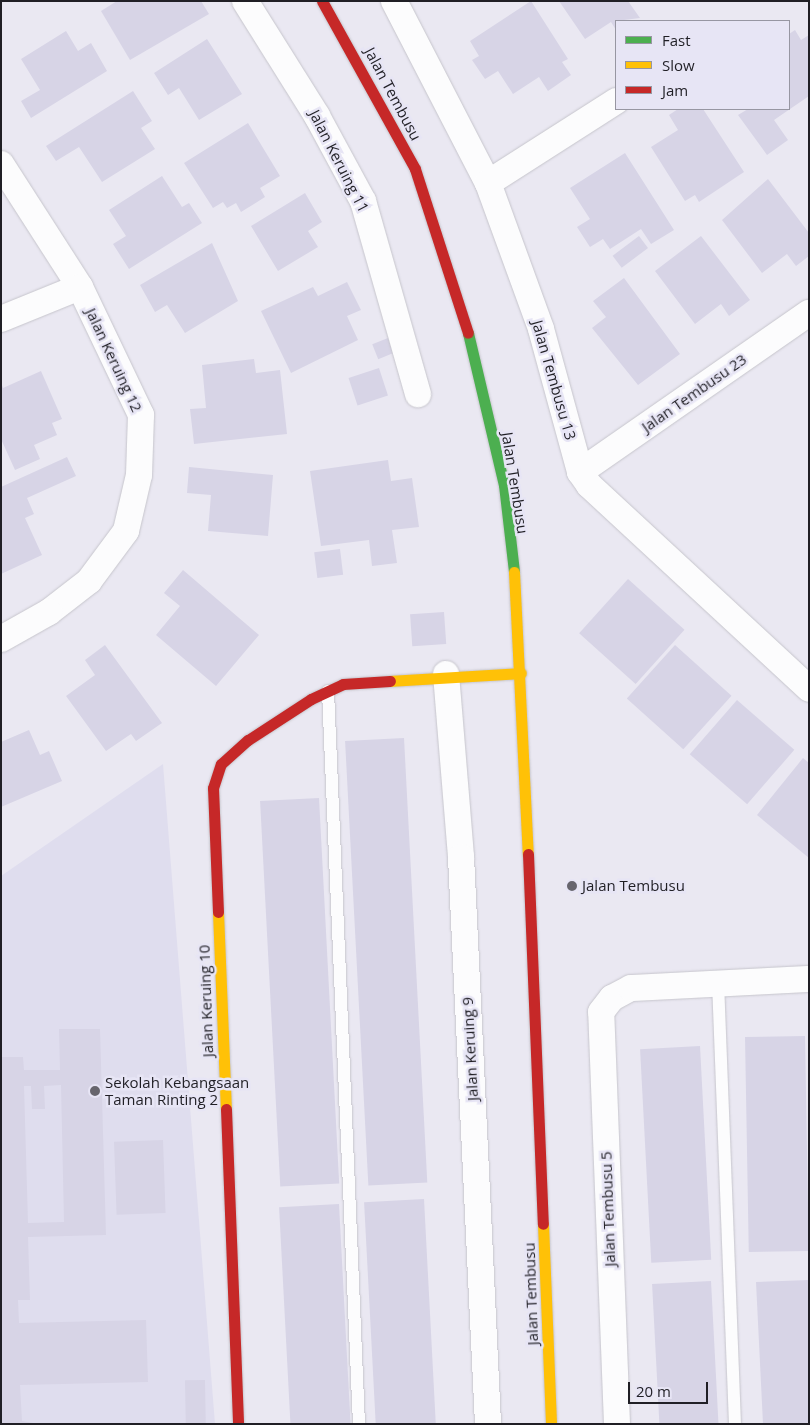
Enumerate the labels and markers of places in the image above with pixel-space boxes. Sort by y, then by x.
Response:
place label: Jalan Tembusu [582,877,685,895]
marker: Jalan Tembusu [566,880,578,892]
place label: Sekolah Kebangsaan Taman Rinting 2 [105,1073,249,1108]
marker: Sekolah Kebangsaan Taman Rinting 2 [89,1085,101,1097]

